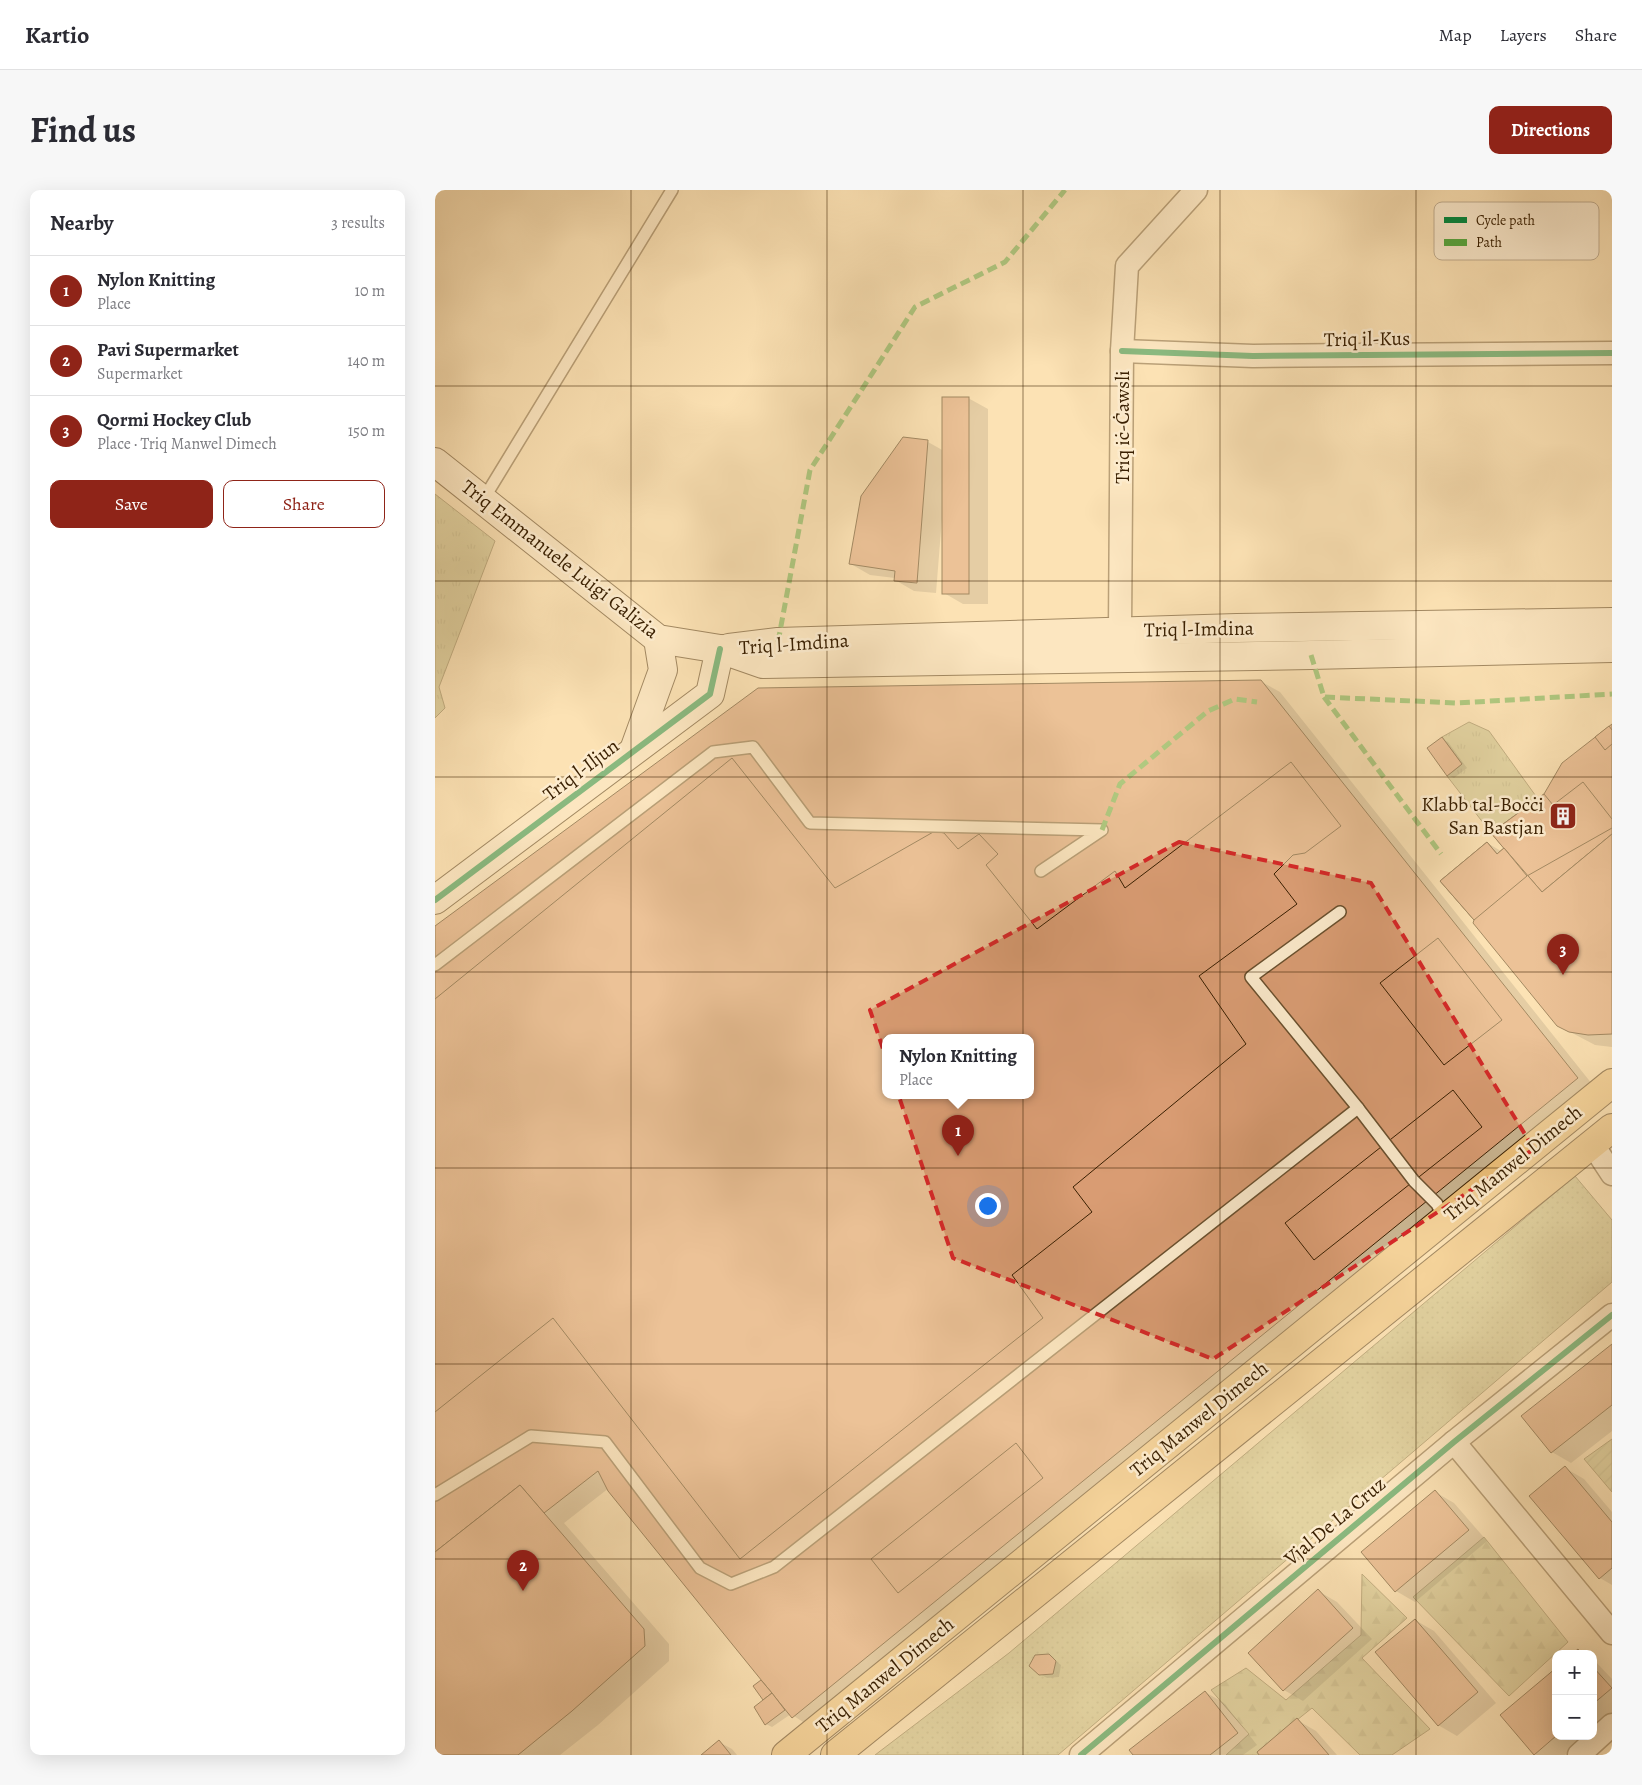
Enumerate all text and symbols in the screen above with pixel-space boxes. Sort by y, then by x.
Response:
text: Kartio [25,19,89,51]
text: Map [1439,23,1472,47]
text: Layers [1500,23,1547,47]
text: Share [1575,23,1617,47]
text: Find us [30,106,136,154]
button: Directions [1489,106,1612,154]
legend [1434,202,1599,260]
text: Nearby [50,209,113,237]
text: Cycle path [1476,211,1536,230]
text: 3 results [331,212,385,234]
text: Path [1476,233,1503,252]
text: Nylon Knitting [97,267,215,293]
text: 1 [63,280,69,302]
text: 10 m [355,280,385,302]
text: Place [97,293,131,315]
street label: Triq il-Kus [1324,325,1410,353]
text: Pavi Supermarket [97,337,239,363]
text: 2 [62,350,70,372]
text: 140 m [347,350,385,372]
text: Supermarket [97,363,183,385]
street label: Triq iċ-Ċawsli [1109,370,1136,484]
text: Qormi Hockey Club [97,407,251,433]
text: 3 [63,420,69,442]
text: 150 m [348,420,385,442]
text: Place · Triq Manwel Dimech [97,433,277,455]
street label: Triq Emmanuele Luigi Galizia [456,473,665,645]
button: Save [50,480,213,528]
button: Share [223,480,385,528]
street label: Triq l-Imdina [1144,615,1255,643]
street label: Triq l-Imdina [738,627,851,661]
street label: Triq l-Iljun [537,733,625,807]
place label: Klabb tal-Boċċi San Bastjan [1421,791,1544,841]
building icon: Klabb tal-Boċċi San Bastjan [1548,801,1578,831]
pin: 3 [1547,934,1579,975]
popup [882,1034,1034,1099]
text: Nylon Knitting [899,1043,1017,1069]
text: Place [899,1069,933,1091]
street label: Triq Manwel Dimech [1438,1099,1588,1227]
pin: 1 [942,1115,974,1156]
your location [975,1193,1001,1219]
street label: Triq Manwel Dimech [1124,1355,1274,1483]
street label: Vjal De La Cruz [1278,1470,1392,1572]
pin: 2 [507,1550,539,1591]
street label: Triq Manwel Dimech [810,1611,960,1739]
map controls [1552,1650,1597,1740]
button: + [1552,1650,1597,1695]
button: − [1552,1695,1597,1740]

